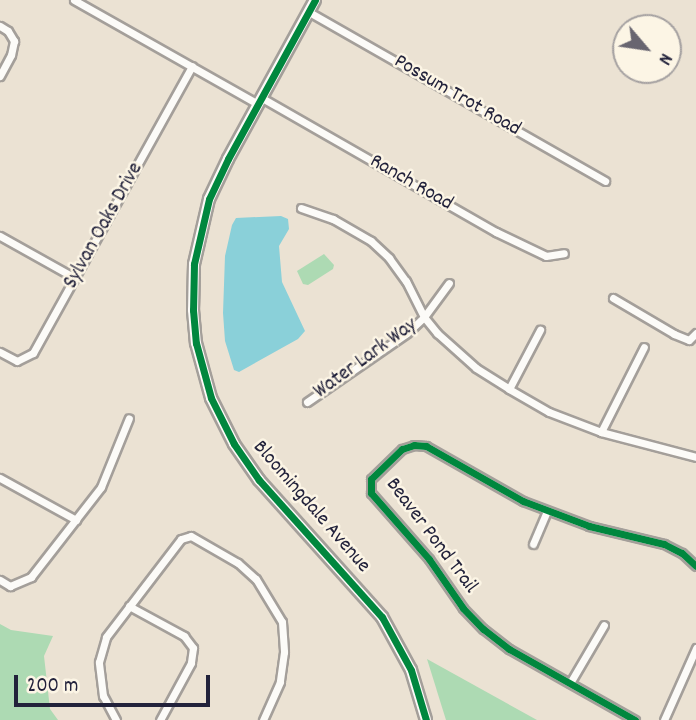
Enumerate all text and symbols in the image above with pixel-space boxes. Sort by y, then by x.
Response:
north arrow [612,14,682,84]
text: N [650,48,678,69]
street label: Possum Trot Road [389,50,525,142]
street label: Ranch Road [365,149,457,217]
street label: Sylvan Oaks Drive [59,158,149,294]
street label: Water Lark Way [309,313,423,405]
street label: Bloomingdale Avenue [247,436,375,578]
street label: Beaver Pond Trail [379,473,483,599]
scale bar [18,660,214,704]
text: 200 m [27,672,78,702]

